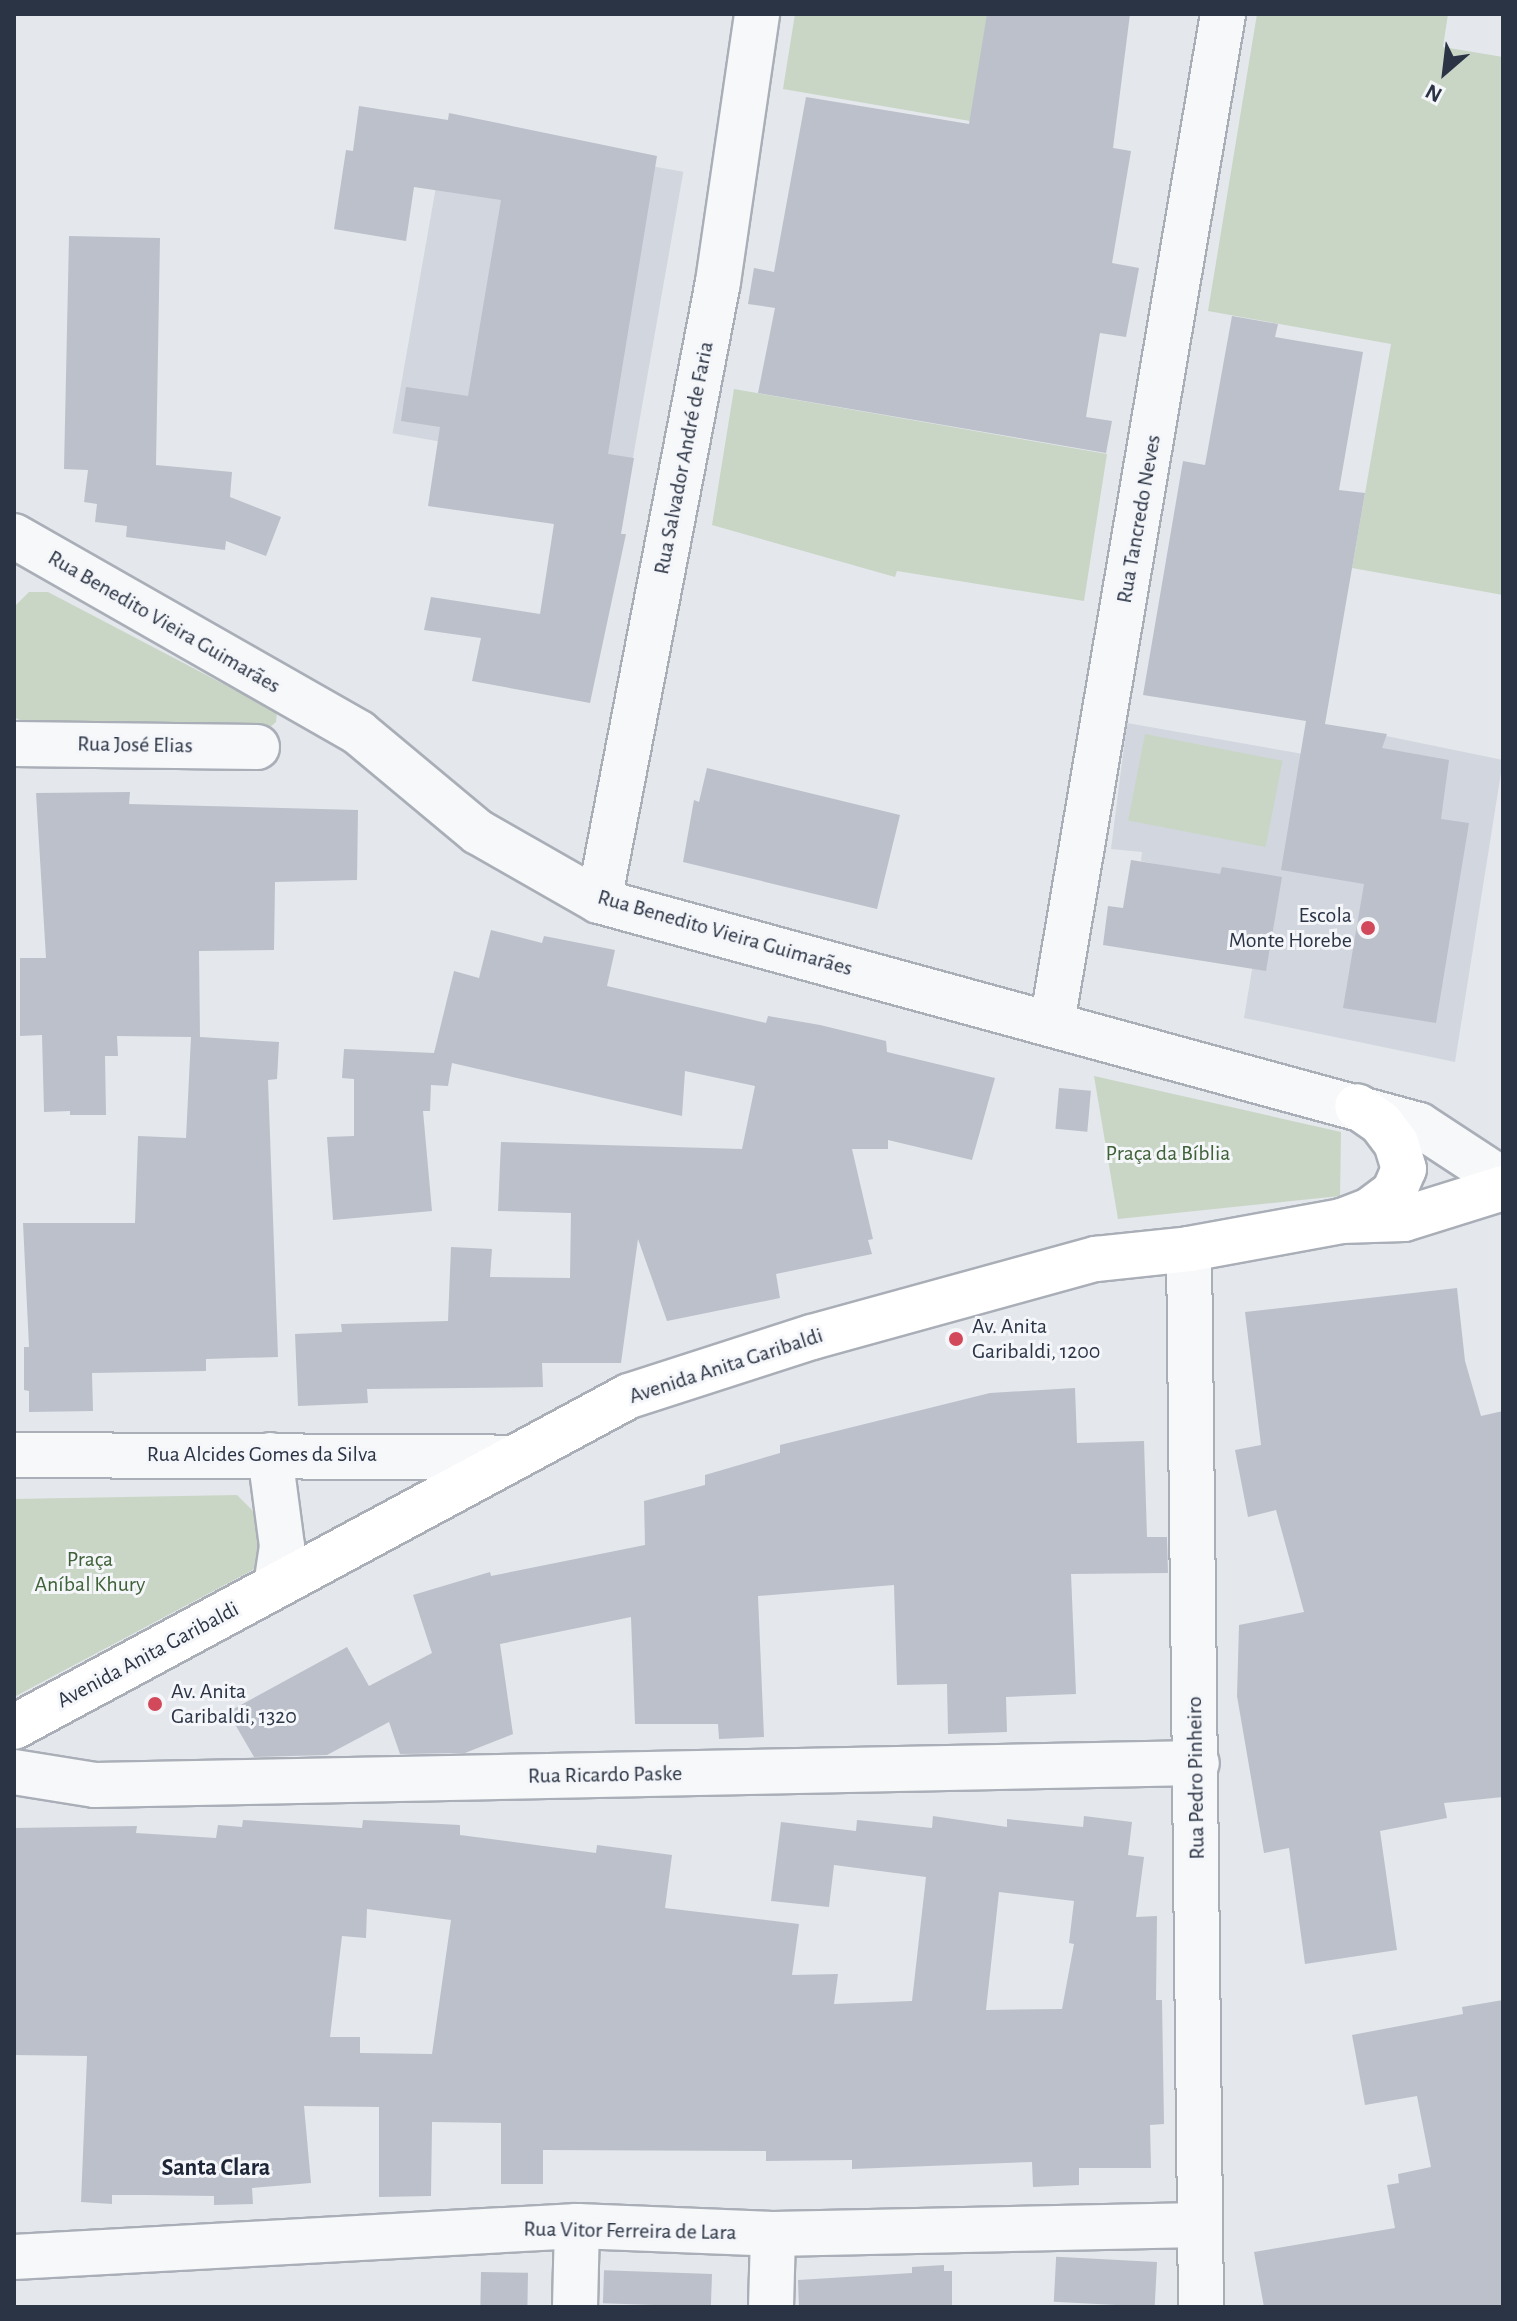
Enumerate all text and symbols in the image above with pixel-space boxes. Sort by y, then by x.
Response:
north arrow [1405,32,1485,112]
text: N [1422,80,1446,106]
street label: Rua Salvador André de Faria [648,339,720,577]
street label: Rua Tancredo Neves [1111,433,1167,605]
street label: Rua Benedito Vieira Guimarães [43,545,285,699]
street label: Rua José Elias [77,731,193,759]
street label: Rua Benedito Vieira Guimarães [595,884,855,982]
place label: Escola Monte Horebe [1229,902,1352,954]
marker: Escola Monte Horebe [1359,919,1377,937]
park label: Praça da Bíblia [1106,1141,1230,1167]
place label: Av. Anita Garibaldi, 1200 [972,1313,1100,1364]
street label: Avenida Anita Garibaldi [626,1322,826,1410]
marker: Av. Anita Garibaldi, 1200 [947,1330,965,1348]
street label: Rua Alcides Gomes da Silva [147,1442,377,1468]
park label: Praça Aníbal Khury [35,1546,145,1598]
street label: Avenida Anita Garibaldi [53,1596,243,1714]
place label: Av. Anita Garibaldi, 1320 [171,1678,297,1730]
marker: Av. Anita Garibaldi, 1320 [146,1695,164,1713]
street label: Rua Pedro Pinheiro [1181,1696,1211,1860]
street label: Rua Ricardo Paske [528,1760,682,1790]
district label: Santa Clara [162,2155,270,2183]
street label: Rua Vitor Ferreira de Lara [523,2216,737,2246]

